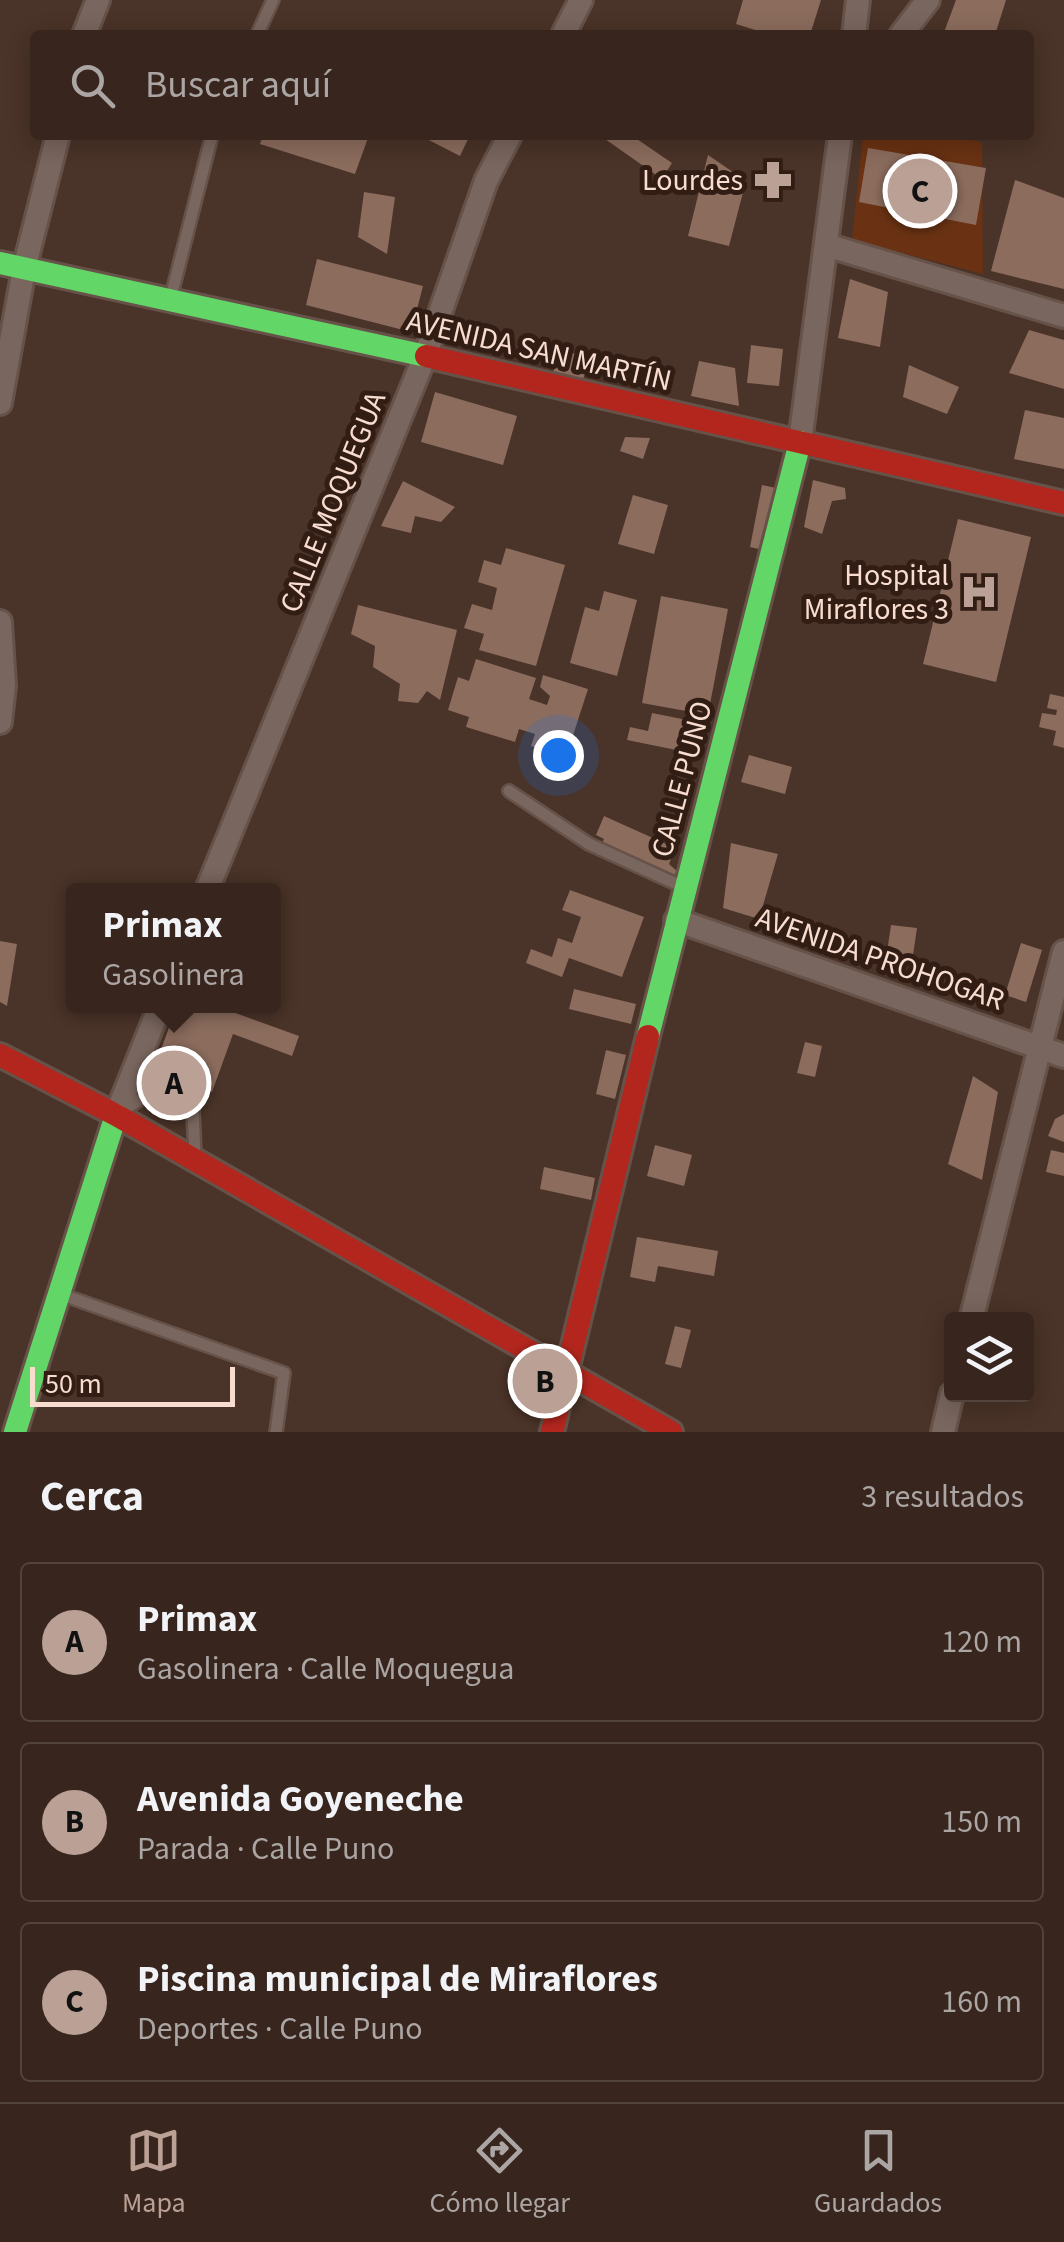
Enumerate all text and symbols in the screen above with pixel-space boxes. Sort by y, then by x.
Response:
search box [30,30,1034,140]
icon: search [65,58,120,113]
text: Buscar aquí [145,58,331,112]
pin: C [888,154,952,228]
place label: Lourdes [642,159,743,202]
pharmacy icon: Lourdes [752,159,794,201]
street label: AVENIDA SAN MARTÍN [402,300,676,402]
street label: CALLE MOQUEGUA [269,384,397,619]
place label: Hospital Miraflores 3 [804,554,949,631]
hospital icon: Hospital Miraflores 3 [958,571,1000,613]
street label: CALLE PUNO [641,696,723,862]
your location [533,730,584,781]
popup [66,883,281,1013]
street label: AVENIDA PROHOGAR [750,896,1010,1022]
text: Primax [102,898,223,952]
text: Gasolinera [102,952,245,998]
pin: A [142,1046,206,1120]
map controls [944,1312,1034,1402]
button: layers [944,1312,1034,1402]
pin: B [512,1344,578,1418]
scale bar [30,1362,235,1406]
text: 50 m [45,1364,102,1404]
text: Cerca [40,1467,144,1527]
text: 3 resultados [861,1474,1024,1520]
text: Primax [137,1592,257,1646]
text: A [65,1619,84,1665]
text: 120 m [941,1619,1022,1665]
text: Gasolinera · Calle Moquegua [137,1646,514,1692]
text: Avenida Goyeneche [137,1772,464,1826]
text: B [65,1799,84,1845]
text: 150 m [941,1799,1022,1845]
text: Parada · Calle Puno [137,1826,394,1872]
text: Piscina municipal de Miraflores [137,1952,658,2006]
text: C [65,1979,84,2025]
text: 160 m [941,1979,1022,2025]
text: Deportes · Calle Puno [137,2006,423,2052]
tab: Mapa [122,2123,186,2223]
tab: Cómo llegar [430,2123,570,2223]
tab: Guardados [814,2123,942,2223]

